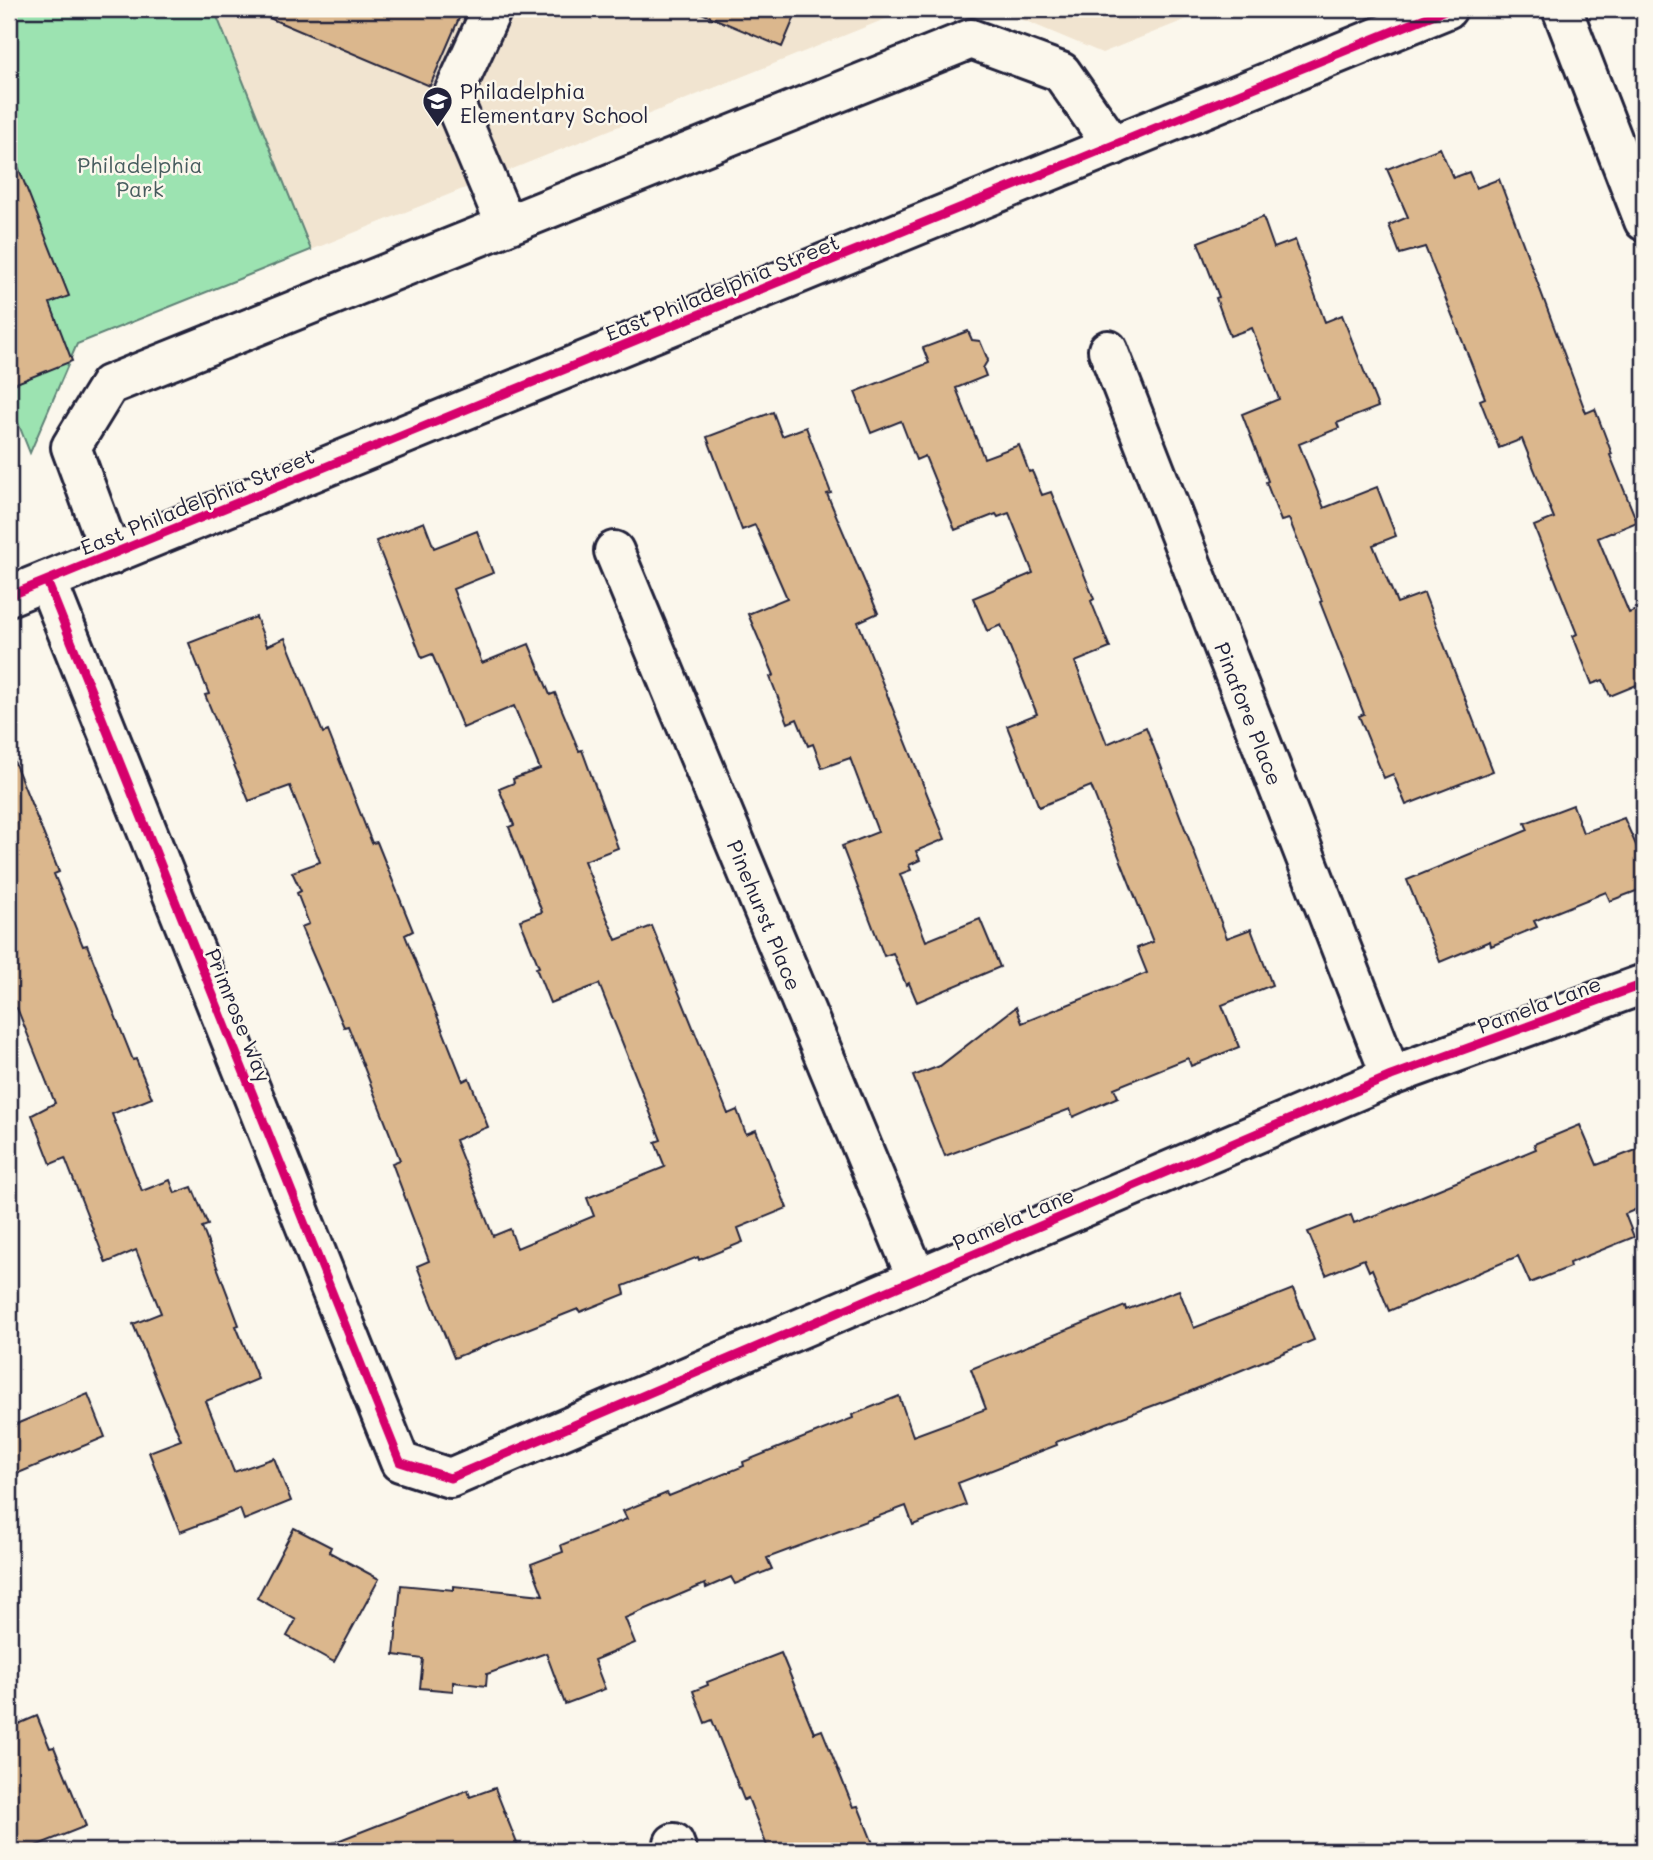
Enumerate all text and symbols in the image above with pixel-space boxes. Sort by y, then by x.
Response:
place label: Philadelphia Elementary School [460,77,648,128]
school or university icon: Philadelphia Elementary School [420,85,454,129]
park label: Philadelphia Park [77,151,203,202]
street label: East Philadelphia Street [601,228,843,346]
street label: East Philadelphia Street [76,442,318,560]
street label: Pinafore Place [1210,638,1290,789]
street label: Pinehurst Place [722,835,809,994]
street label: Primrose Way [200,944,278,1086]
street label: Pamela Lane [1474,969,1604,1039]
street label: Pamela Lane [948,1180,1078,1256]

